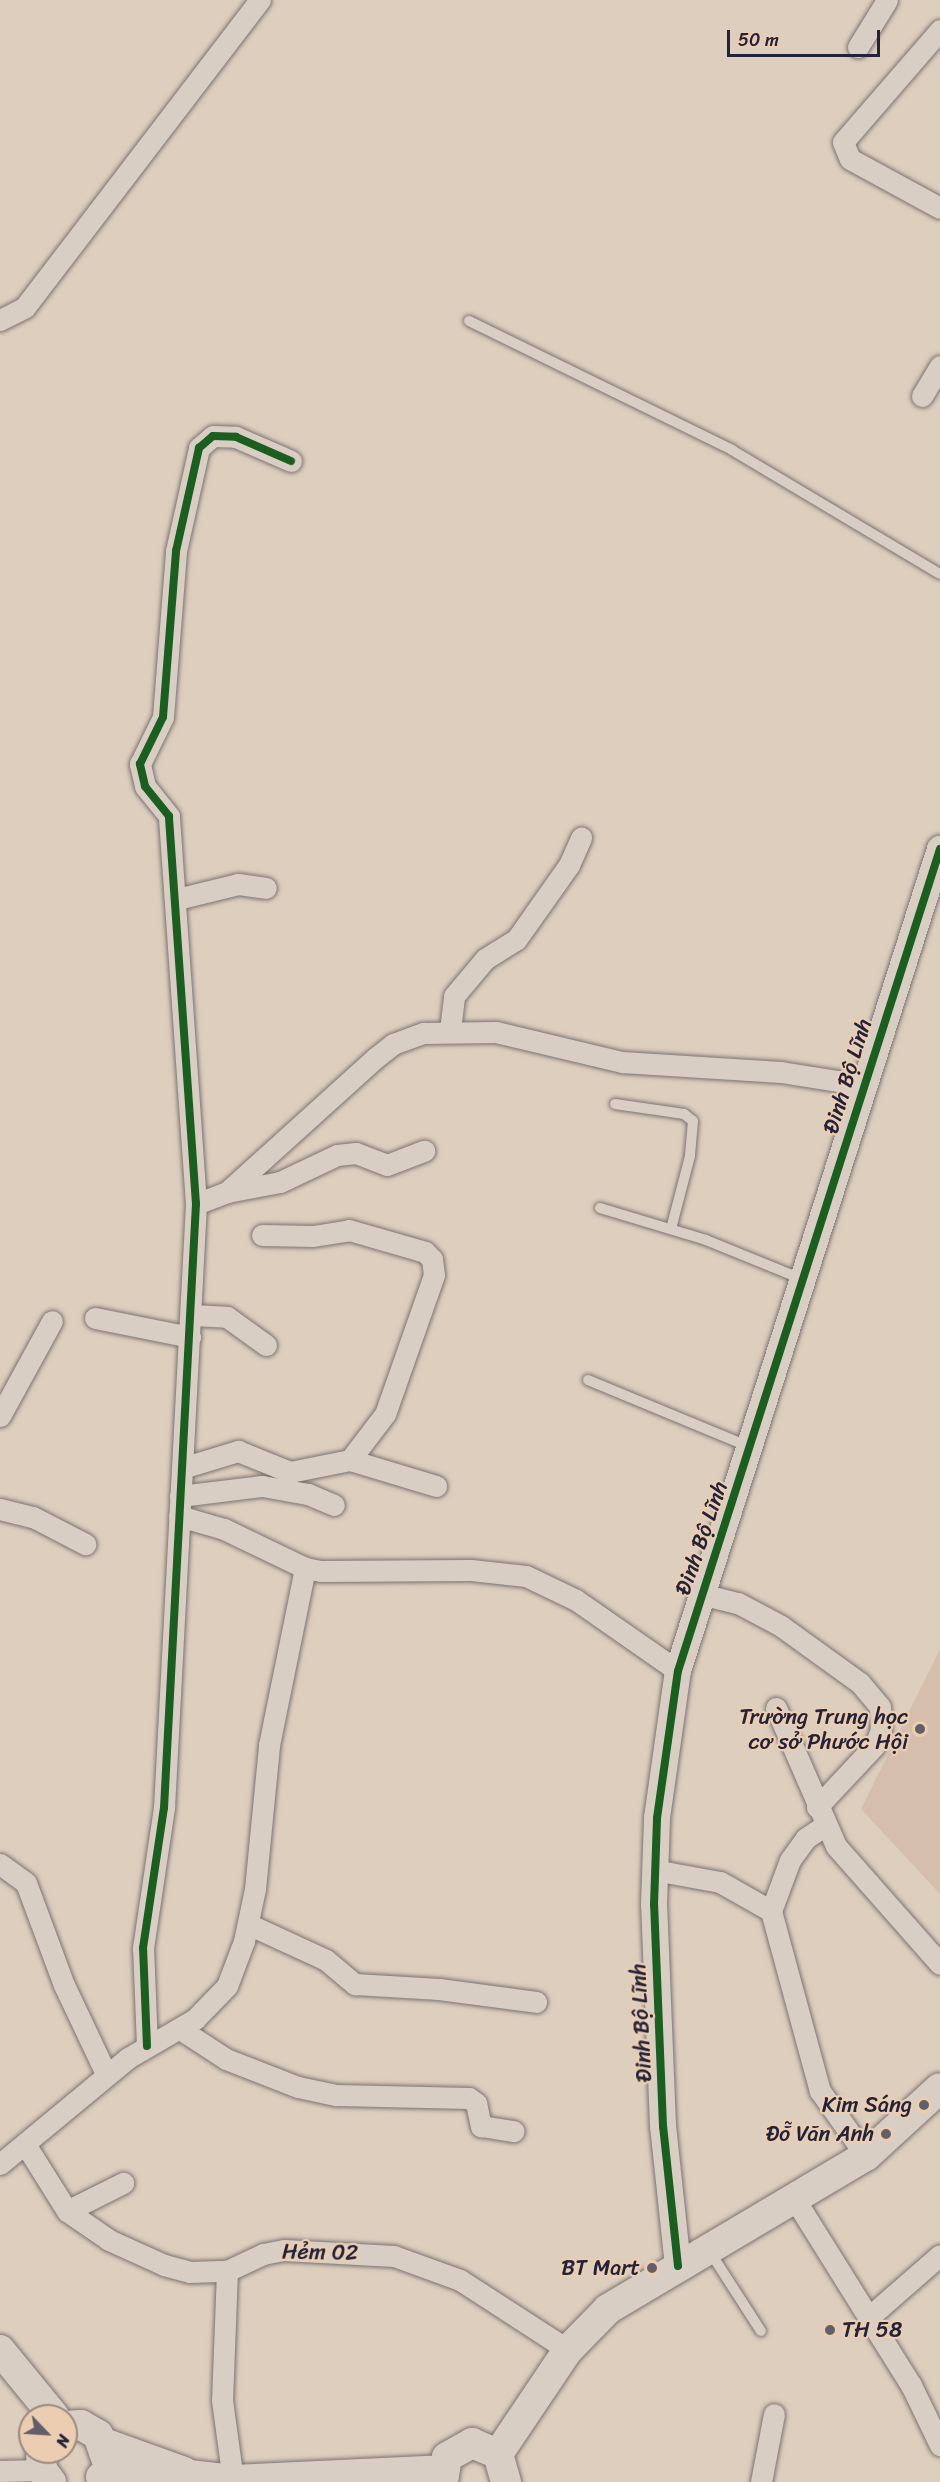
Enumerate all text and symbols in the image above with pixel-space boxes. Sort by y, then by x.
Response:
scale bar [730,18,883,56]
text: 50 m [738,24,779,56]
street label: Đinh Bộ Lĩnh [817,1015,877,1137]
street label: Đinh Bộ Lĩnh [669,1478,733,1598]
place label: Trường Trung học cơ sở Phước Hội [740,1703,908,1754]
marker: Trường Trung học cơ sở Phước Hội [913,1722,927,1736]
street label: Đinh Bộ Lĩnh [625,1963,657,2083]
place label: Kim Sáng [822,2092,912,2118]
marker: Kim Sáng [917,2098,931,2112]
place label: Đỗ Văn Anh [766,2121,874,2147]
marker: Đỗ Văn Anh [879,2127,893,2141]
street label: Hẻm 02 [282,2238,358,2266]
place label: BT Mart [561,2255,640,2281]
marker: BT Mart [645,2261,659,2275]
place label: TH 58 [842,2317,902,2343]
marker: TH 58 [823,2323,837,2337]
north arrow [18,2404,78,2464]
text: N [47,2430,78,2452]

